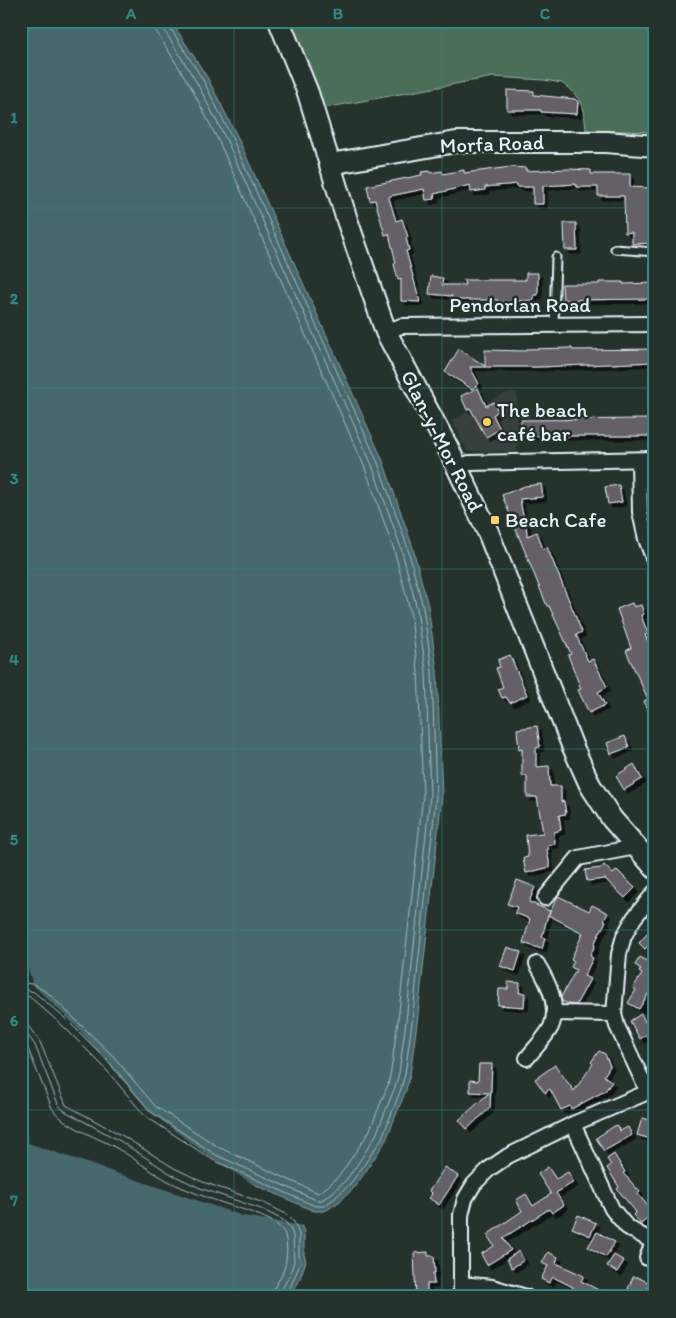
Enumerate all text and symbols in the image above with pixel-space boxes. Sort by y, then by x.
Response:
text: A [125,4,137,23]
text: B [333,4,344,23]
text: C [540,4,551,23]
text: 1 [10,108,18,127]
street label: Morfa Road [439,129,545,158]
text: 2 [10,289,19,308]
street label: Pendorlan Road [449,292,591,317]
street label: Glan-y-Mor Road [396,366,489,516]
place label: The beach café bar [497,397,588,446]
marker: The beach café bar [481,416,493,428]
text: 3 [10,469,19,488]
place label: Beach Cafe [505,507,607,532]
marker: Beach Cafe [489,514,501,526]
text: 4 [9,650,19,669]
text: 5 [10,830,19,849]
text: 6 [10,1011,19,1030]
text: 7 [9,1191,18,1210]

